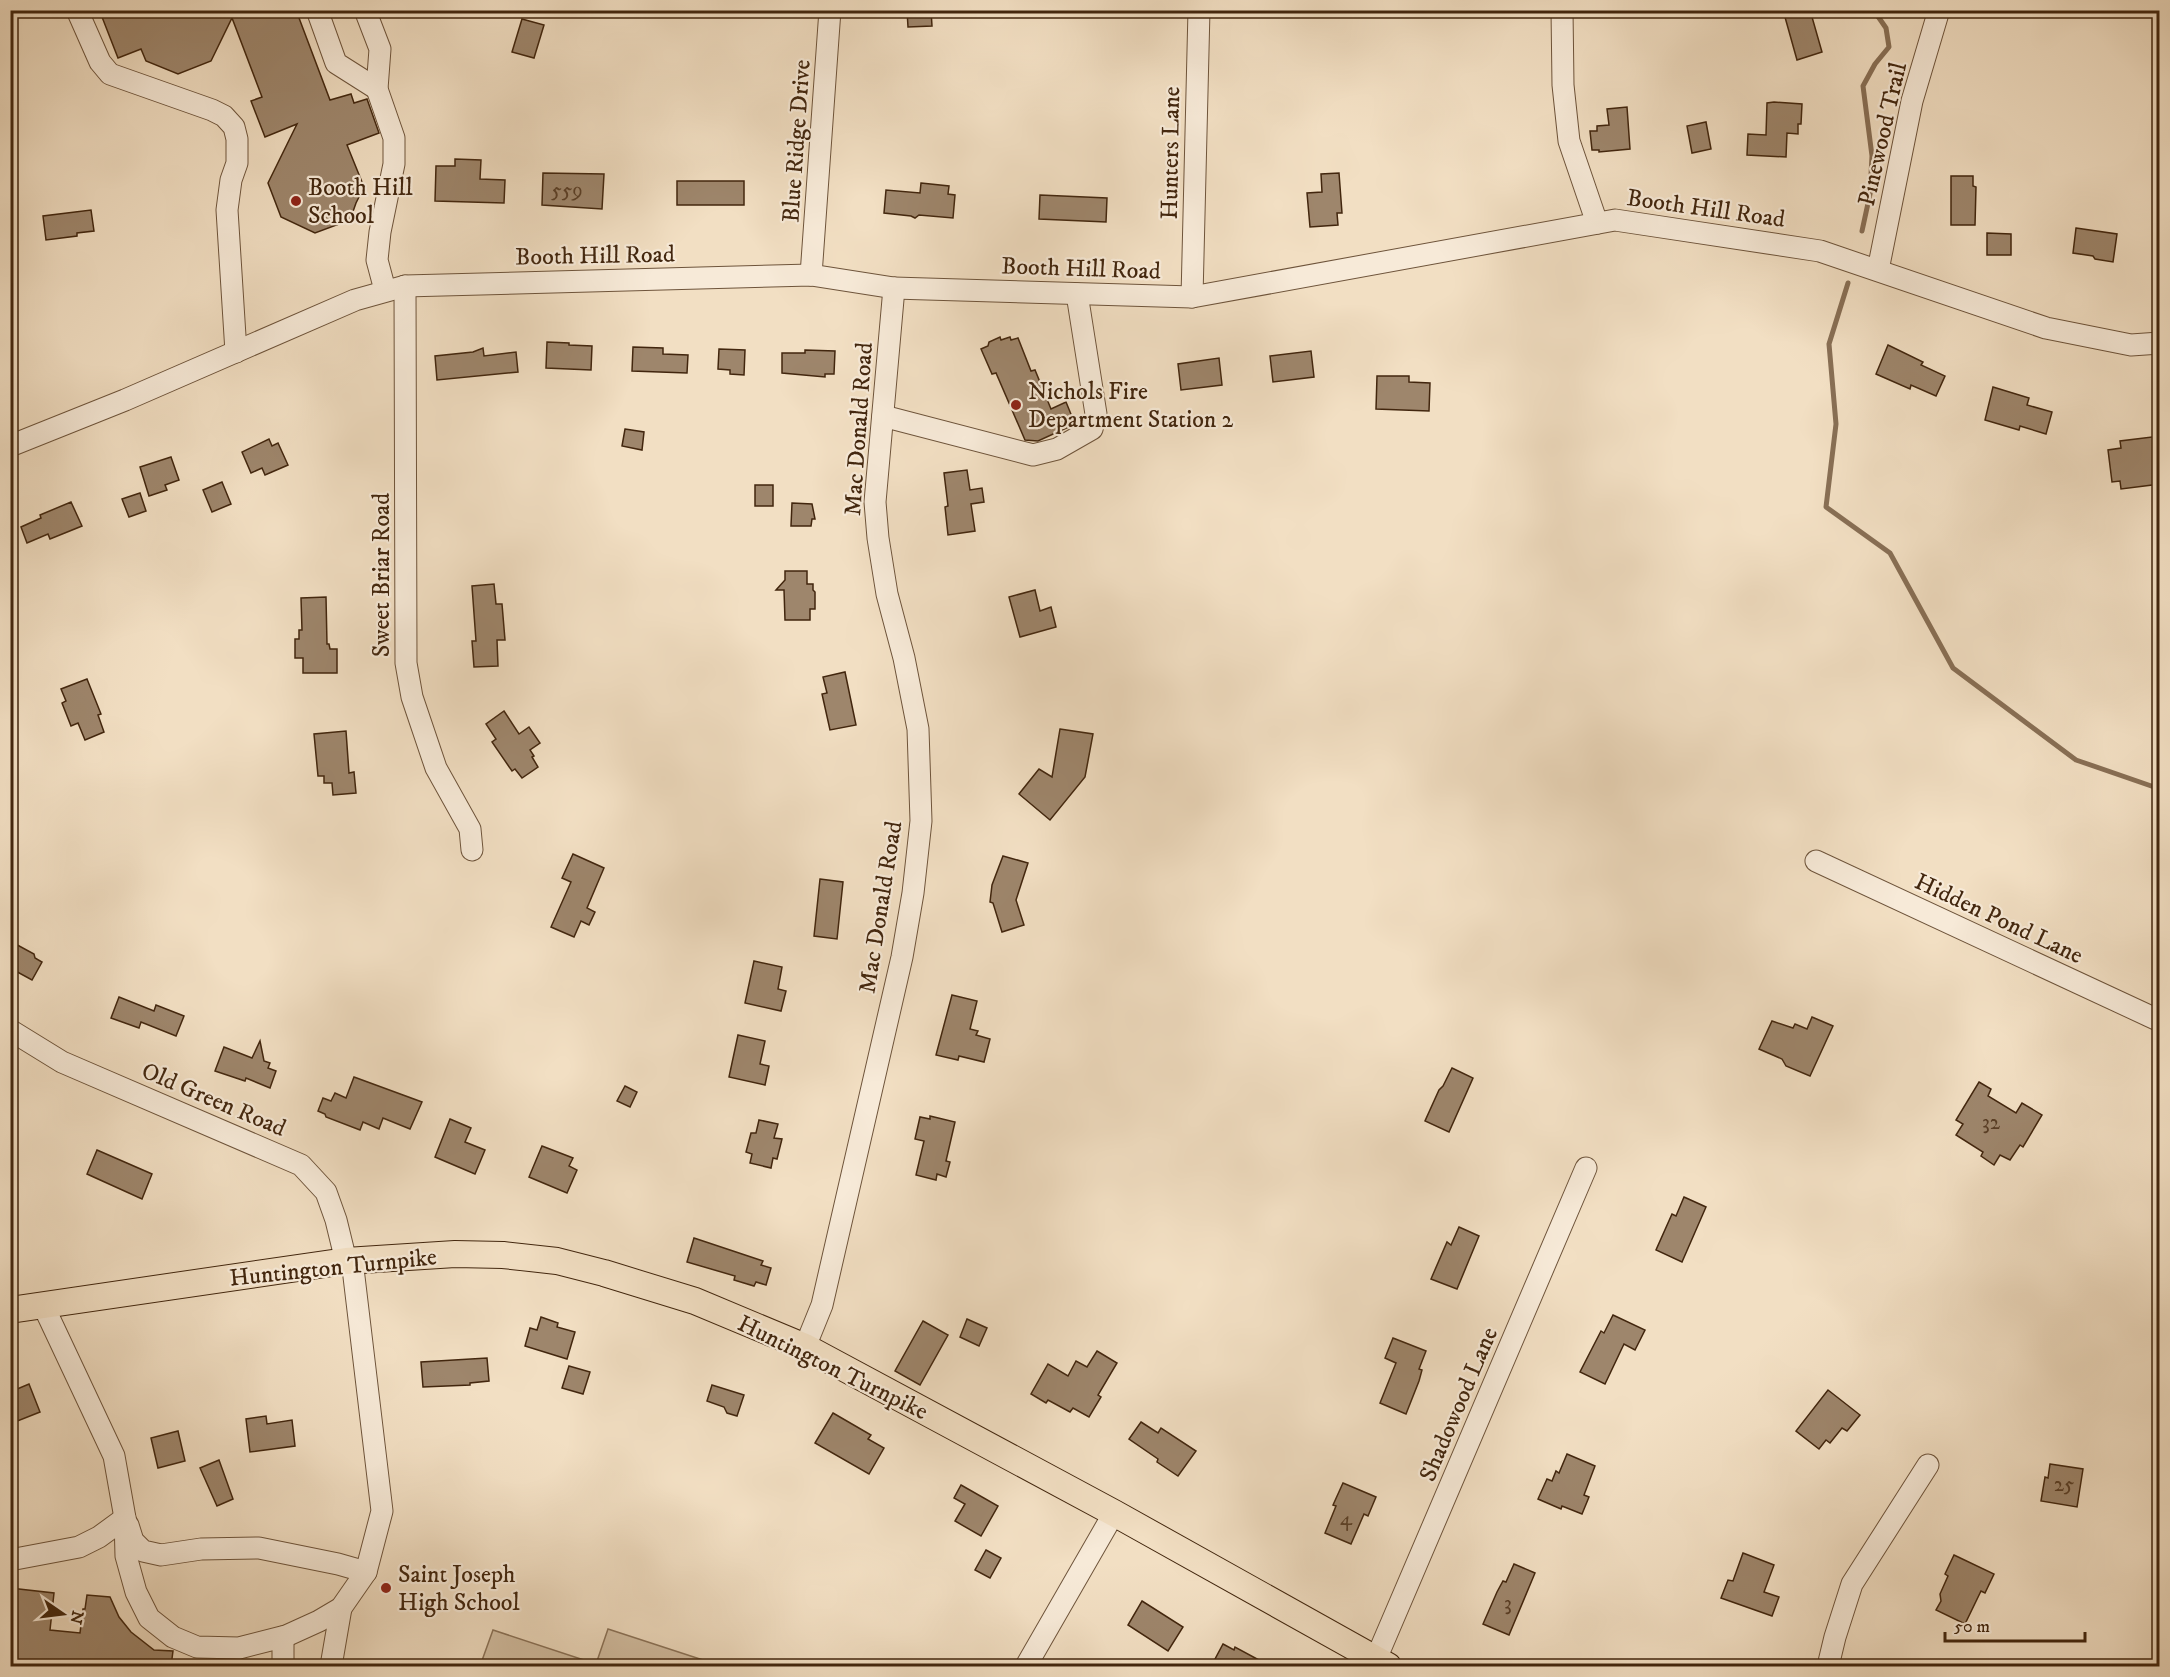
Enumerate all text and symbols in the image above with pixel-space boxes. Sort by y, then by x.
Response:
street label: Blue Ridge Drive [776,59,818,224]
street label: Pinewood Trail [1852,59,1914,209]
street label: Hunters Lane [1155,86,1187,220]
place label: Booth Hill School [308,173,414,231]
house number: 559 [551,178,583,204]
street label: Booth Hill Road [1625,183,1787,235]
marker: Booth Hill School [289,194,303,208]
street label: Booth Hill Road [515,240,675,272]
street label: Booth Hill Road [1001,251,1161,287]
street label: Mac Donald Road [838,341,880,517]
place label: Nichols Fire Department Station 2 [1028,377,1234,435]
marker: Nichols Fire Department Station 2 [1009,398,1023,412]
street label: Sweet Briar Road [367,493,397,657]
street label: Mac Donald Road [853,819,909,995]
street label: Hidden Pond Lane [1910,867,2088,971]
street label: Old Green Road [137,1056,290,1144]
house number: 32 [1982,1110,2001,1136]
street label: Huntington Turnpike [228,1242,438,1294]
street label: Huntington Turnpike [732,1309,933,1427]
street label: Shadowood Lane [1413,1323,1505,1486]
house number: 25 [2054,1472,2074,1498]
house number: 4 [1340,1506,1353,1532]
place label: Saint Joseph High School [398,1560,520,1618]
marker: Saint Joseph High School [379,1581,393,1595]
north arrow [33,1584,93,1644]
house number: 3 [1504,1591,1512,1617]
scale bar [1945,1605,2084,1643]
text: N [65,1609,88,1626]
text: 50 m [1954,1616,1990,1638]

